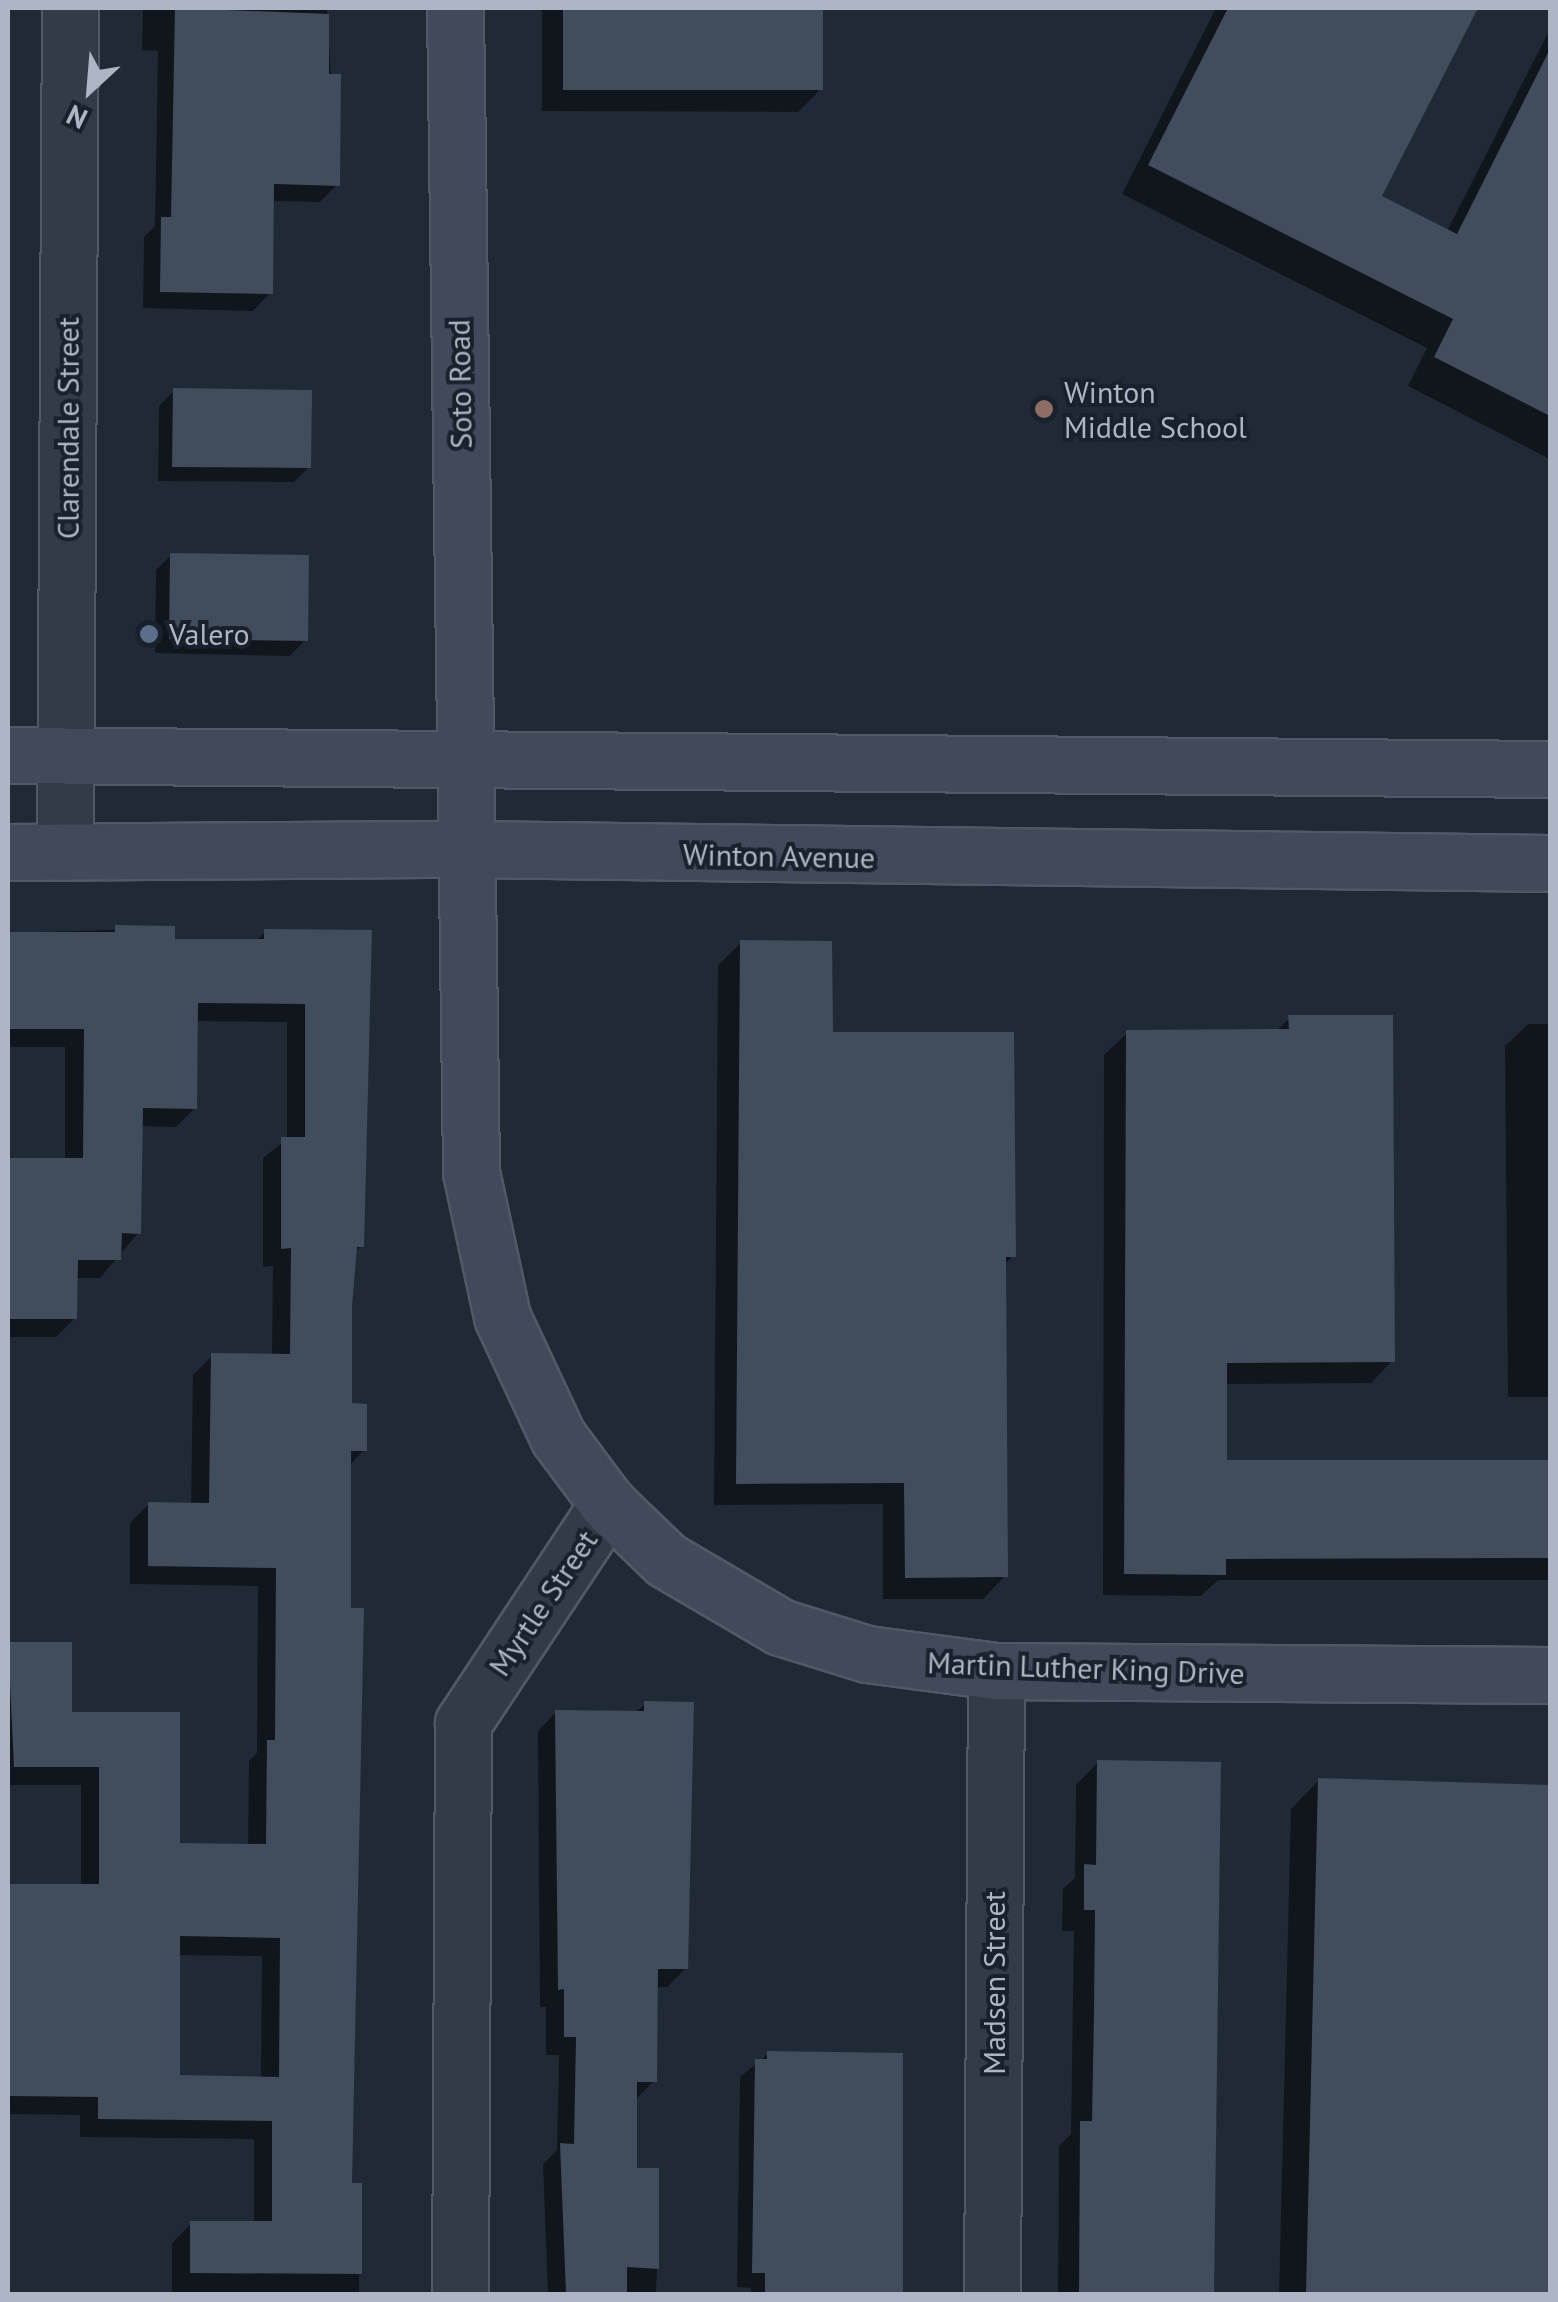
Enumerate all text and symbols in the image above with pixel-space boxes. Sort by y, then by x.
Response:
north arrow [40,40,140,140]
text: N [60,97,93,138]
street label: Clarendale Street [50,317,86,539]
street label: Soto Road [441,319,479,449]
place label: Winton Middle School [1064,374,1247,444]
marker: Winton Middle School [1033,398,1055,420]
place label: Valero [169,616,250,652]
marker: Valero [138,623,160,645]
street label: Winton Avenue [682,836,876,876]
street label: Myrtle Street [481,1523,605,1683]
street label: Martin Luther King Drive [927,1644,1245,1692]
street label: Madsen Street [976,1891,1012,2075]

